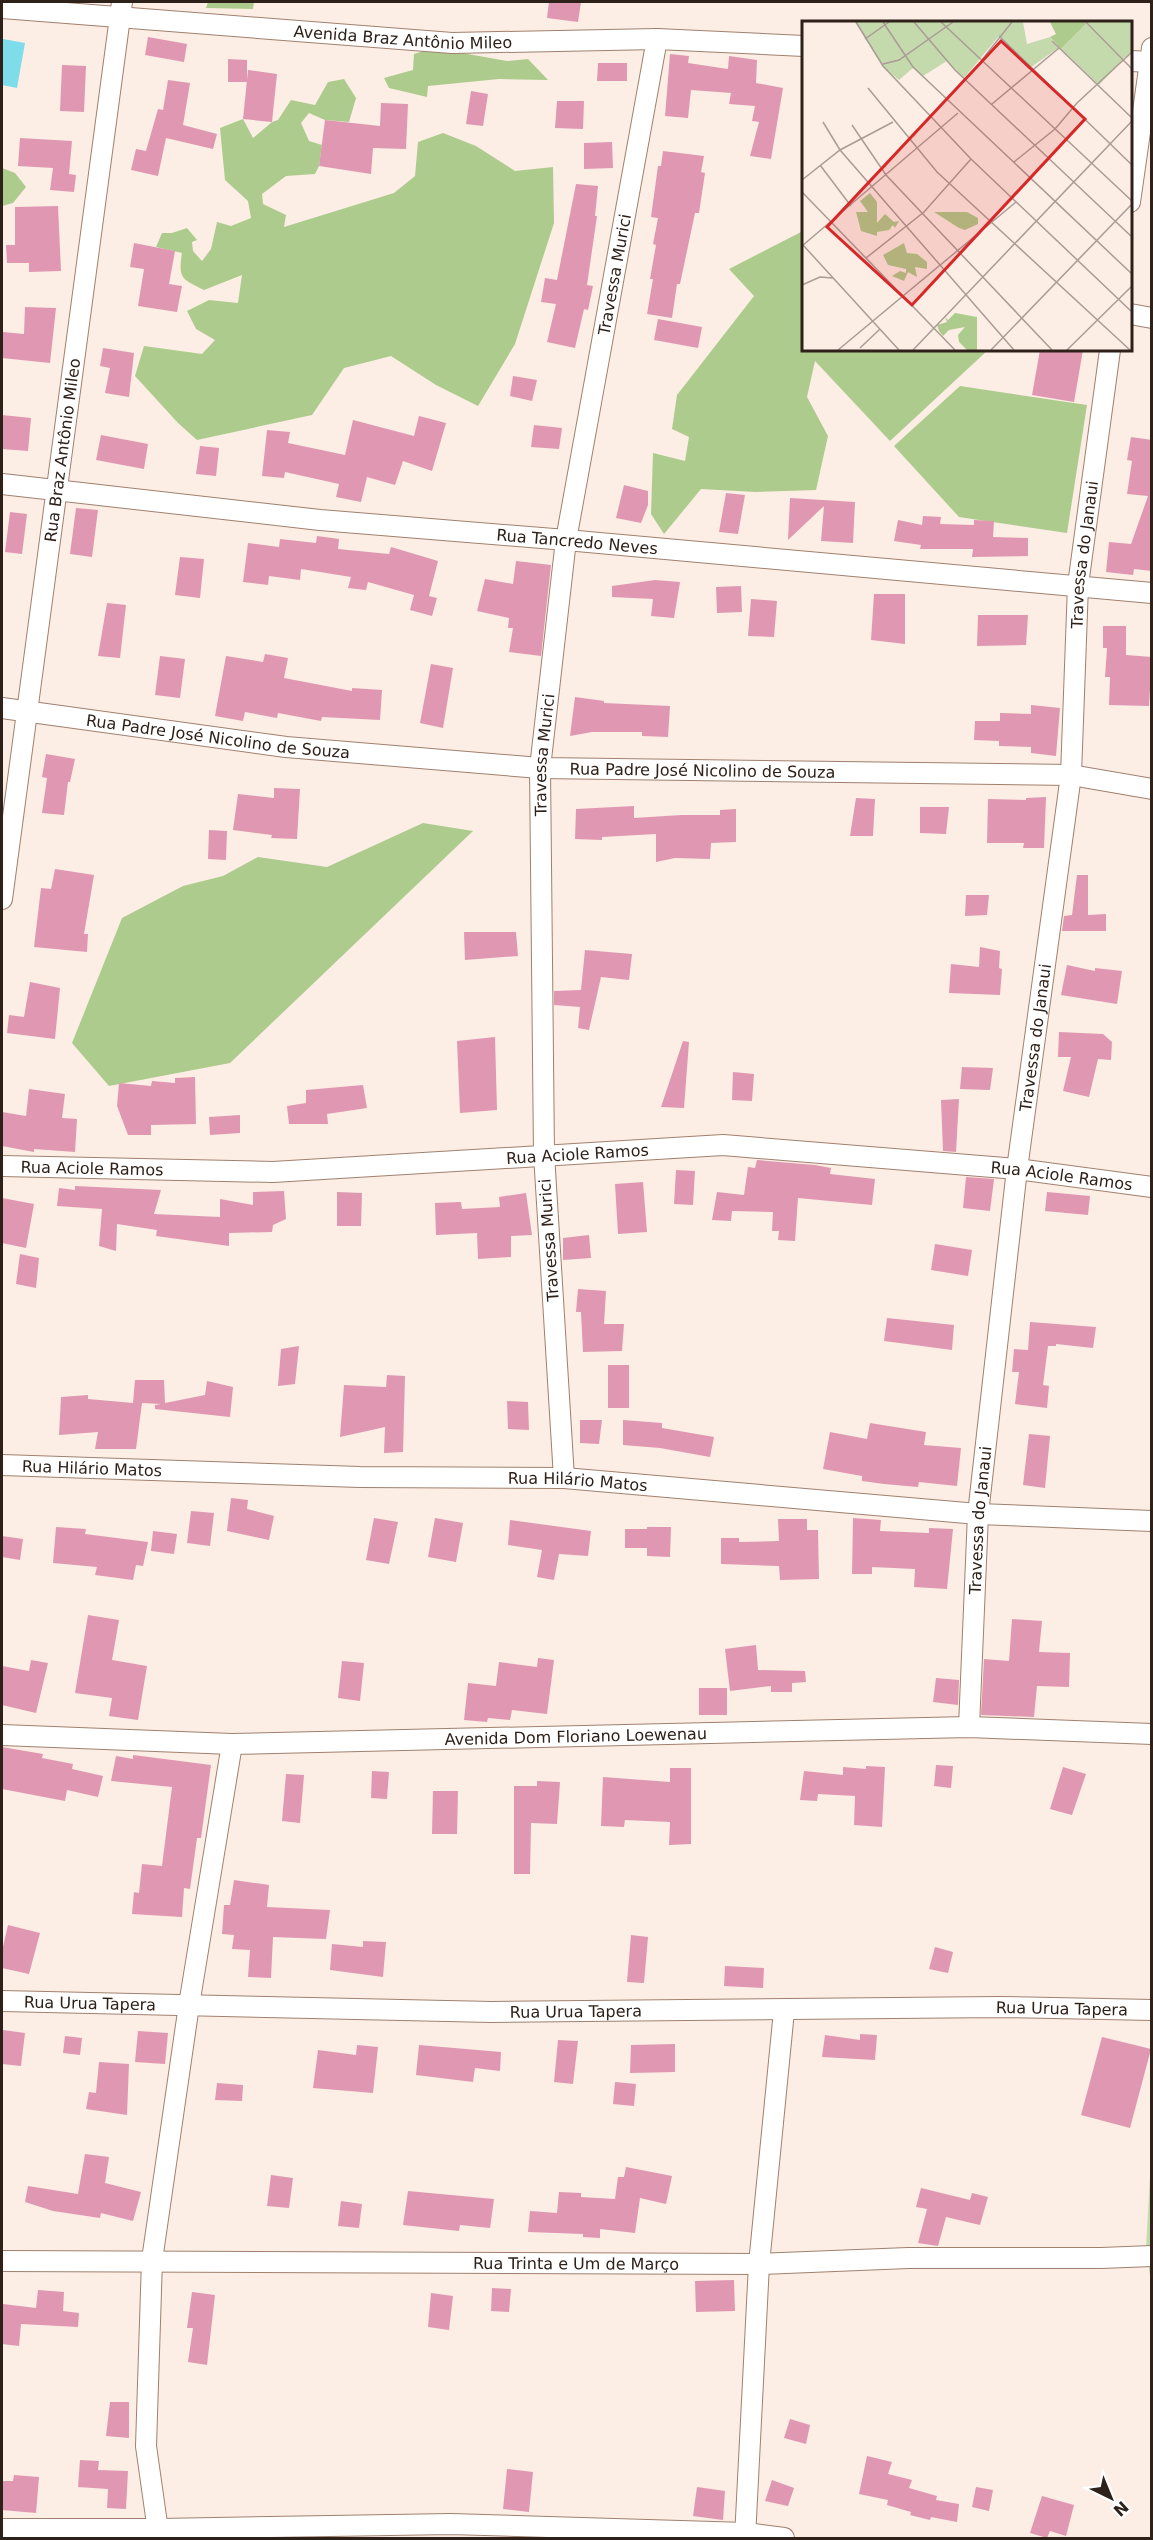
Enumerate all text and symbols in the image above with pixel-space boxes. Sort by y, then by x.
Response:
street label: Avenida Braz Antônio Mileo [293,21,512,53]
inset map [802,21,1132,351]
street label: Travessa Murici [594,212,635,338]
street label: Rua Braz Antônio Mileo [40,357,84,543]
street label: Travessa do Janaui [1067,479,1102,630]
street label: Rua Tancredo Neves [496,525,659,558]
street label: Travessa Murici [530,693,558,817]
street label: Rua Padre José Nicolino de Souza [85,710,351,762]
street label: Rua Padre José Nicolino de Souza [569,759,835,781]
street label: Travessa do Janaui [1015,963,1055,1114]
street label: Rua Aciole Ramos [506,1140,649,1167]
street label: Rua Aciole Ramos [20,1157,164,1179]
street label: Rua Aciole Ramos [990,1157,1134,1194]
street label: Travessa Murici [535,1178,563,1303]
street label: Travessa do Janaui [965,1445,995,1596]
street label: Rua Hilário Matos [22,1456,162,1480]
street label: Rua Hilário Matos [508,1468,648,1495]
street label: Avenida Dom Floriano Loewenau [444,1724,707,1749]
street label: Rua Urua Tapera [24,1992,156,2014]
street label: Rua Urua Tapera [996,1997,1128,2019]
street label: Rua Urua Tapera [510,2001,642,2021]
street label: Rua Trinta e Um de Março [473,2253,679,2273]
north arrow [1081,2468,1141,2528]
text: N [1110,2497,1132,2520]

